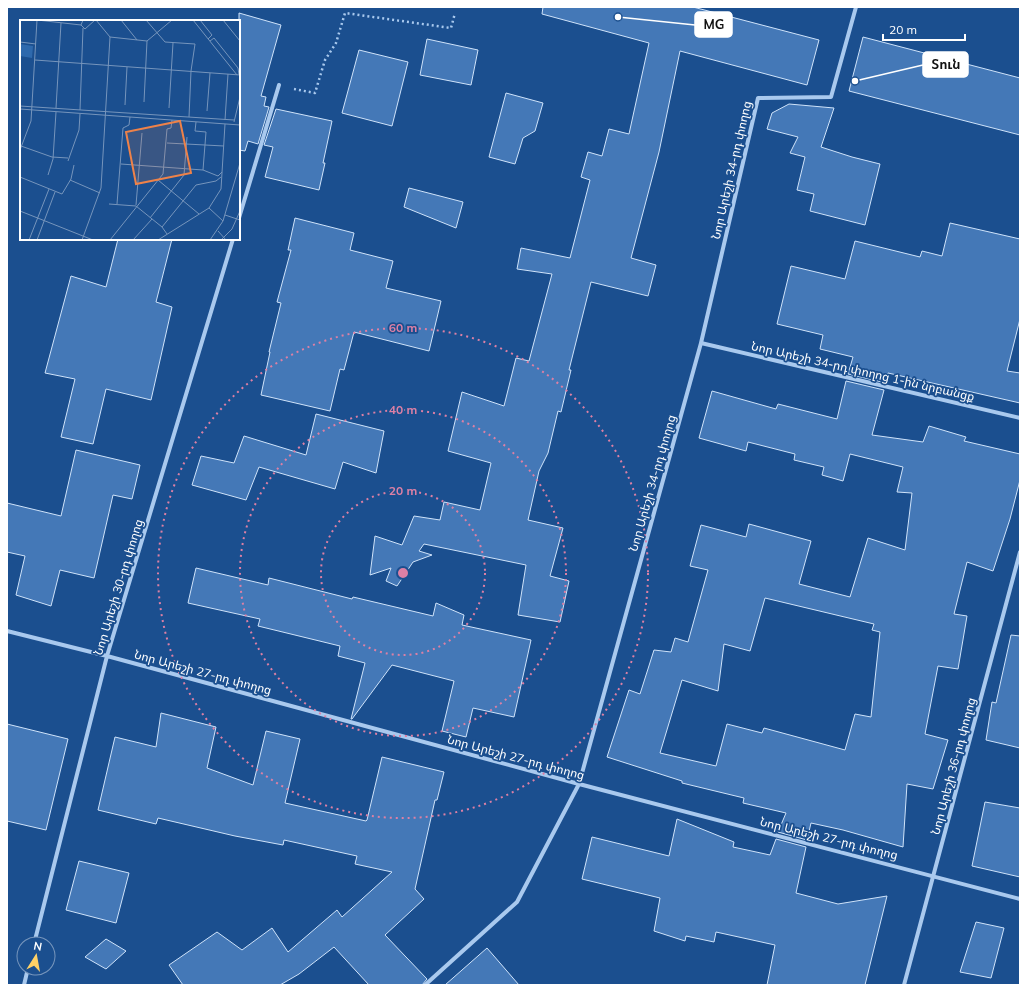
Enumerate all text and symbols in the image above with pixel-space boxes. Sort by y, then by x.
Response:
callout: MG [695,12,732,37]
text: MG [704,16,724,32]
scale bar [883,16,965,42]
inset map [20,20,240,240]
text: 20 m [889,22,917,37]
callout: Տուն [923,52,968,77]
text: Տուն [931,56,961,72]
street label: Նոր Արեշի 34-րդ փողոց [708,99,754,241]
text: 60 m [389,320,417,335]
street label: Նոր Արեշի 34-րդ փողոց 1-ին նրբանցք [750,338,976,404]
text: 40 m [389,402,417,417]
street label: Նոր Արեշի 34-րդ փողոց [625,413,679,553]
text: 20 m [389,483,417,498]
street label: Նոր Արեշի 30-րդ փողոց [90,517,146,657]
centre of rings [396,566,410,580]
street label: Նոր Արեշի 27-րդ փողոց [133,646,273,698]
street label: Նոր Արեշի 36-րդ փողոց [927,696,979,836]
street label: Նոր Արեշի 27-րդ փողոց [446,731,586,783]
street label: Նոր Արեշի 27-րդ փողոց [758,814,900,862]
north arrow [16,936,56,976]
text: N [32,939,43,954]

